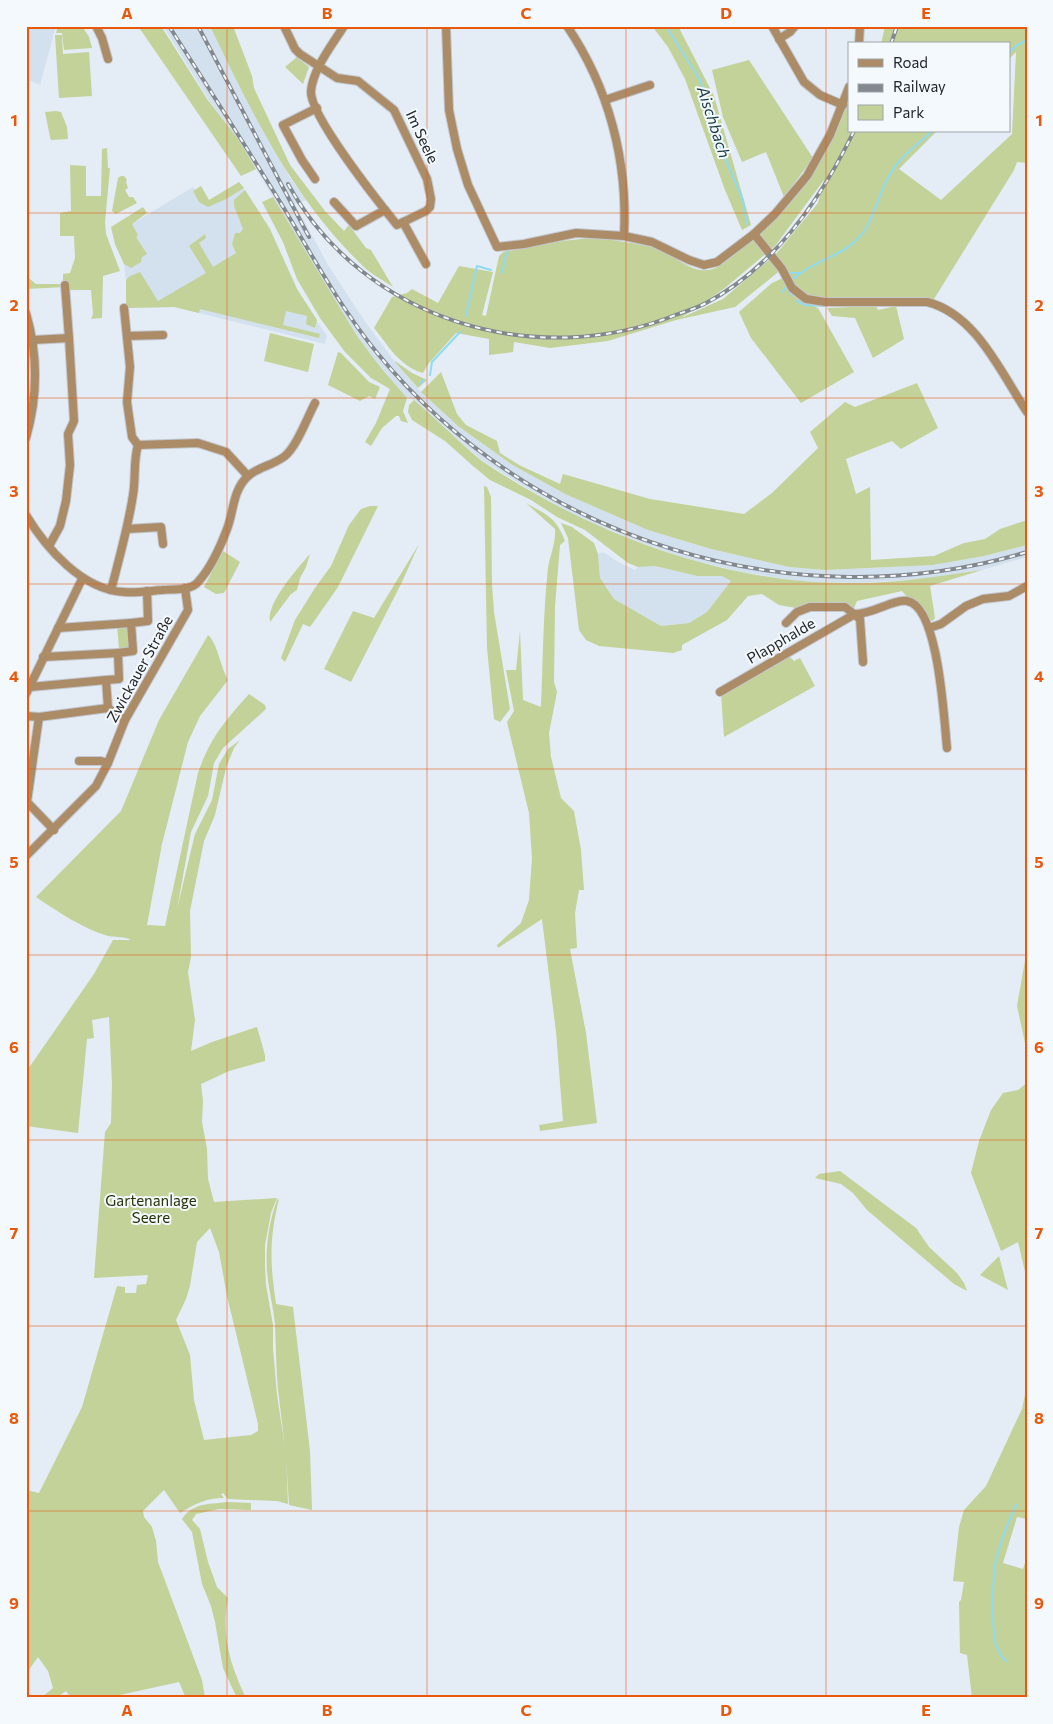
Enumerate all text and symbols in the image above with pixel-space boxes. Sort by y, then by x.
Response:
text: A [121,3,133,22]
text: B [322,3,333,22]
text: C [521,3,532,22]
text: D [720,3,732,22]
text: E [921,3,931,22]
legend [848,42,1010,132]
text: Road [893,53,928,71]
text: Railway [893,77,946,95]
water label: Aischbach [694,83,735,160]
text: Park [893,103,924,121]
street label: Im Seele [403,107,443,166]
text: 1 [10,110,18,129]
text: 1 [1035,110,1043,129]
text: 2 [9,295,19,314]
text: 2 [1034,295,1044,314]
text: 3 [9,481,19,500]
text: 3 [1034,481,1044,500]
street label: Zwickauer Straße [102,612,176,725]
street label: Plapphalde [743,613,818,667]
text: 4 [9,666,19,685]
text: 4 [1034,666,1044,685]
text: 5 [9,852,19,871]
text: 5 [1034,852,1044,871]
text: 6 [9,1037,19,1056]
text: 6 [1034,1037,1044,1056]
park label: Gartenanlage Seere [105,1191,197,1226]
text: 7 [10,1223,19,1242]
text: 7 [1035,1223,1044,1242]
text: 8 [9,1408,19,1427]
text: 8 [1034,1408,1044,1427]
text: 9 [9,1593,19,1612]
text: 9 [1034,1593,1044,1612]
text: A [121,1700,133,1719]
text: B [322,1700,333,1719]
text: C [521,1700,532,1719]
text: D [720,1700,732,1719]
text: E [921,1700,931,1719]

